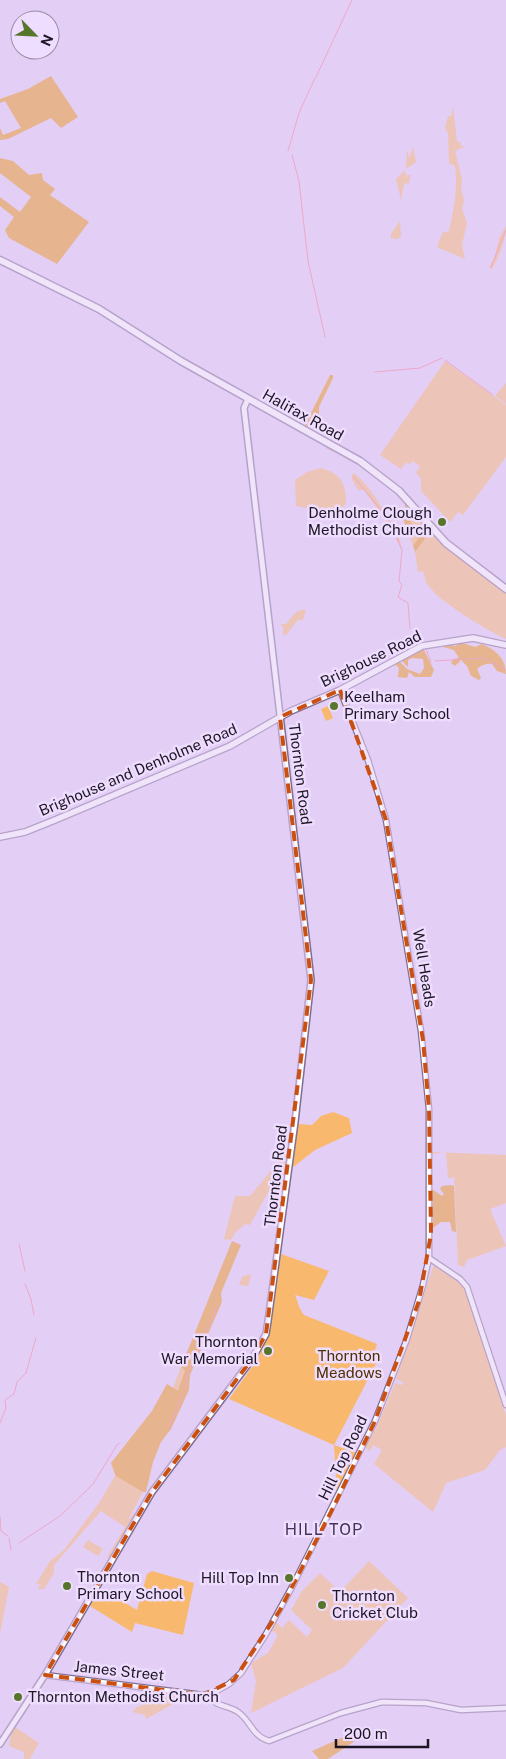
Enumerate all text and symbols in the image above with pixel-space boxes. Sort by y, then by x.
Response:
north arrow [10,10,60,60]
text: N [37,32,56,49]
street label: Halifax Road [260,385,347,444]
place label: Denholme Clough Methodist Church [308,504,432,538]
marker: Denholme Clough Methodist Church [436,516,448,528]
street label: Brighouse Road [318,627,424,690]
place label: Keelham Primary School [344,688,450,722]
marker: Keelham Primary School [328,700,340,712]
street label: Brighouse and Denholme Road [36,720,239,819]
street label: Thornton Road [286,722,315,826]
street label: Well Heads [410,927,439,1008]
street label: Thornton Road [261,1124,290,1228]
place label: Thornton War Memorial [161,1333,258,1367]
marker: Thornton War Memorial [262,1345,274,1357]
park label: Thornton Meadows [316,1347,382,1381]
street label: Hill Top Road [315,1413,370,1503]
district label: HILL TOP [285,1520,363,1539]
place label: Thornton Primary School [77,1568,183,1602]
place label: Hill Top Inn [201,1569,279,1586]
marker: Hill Top Inn [283,1572,295,1584]
marker: Thornton Primary School [61,1580,73,1592]
place label: Thornton Cricket Club [332,1587,418,1621]
marker: Thornton Cricket Club [316,1599,328,1611]
street label: James Street [73,1657,165,1684]
place label: Thornton Methodist Church [28,1688,219,1705]
marker: Thornton Methodist Church [12,1691,24,1703]
scale bar [336,1716,428,1748]
text: 200 m [344,1725,388,1742]

